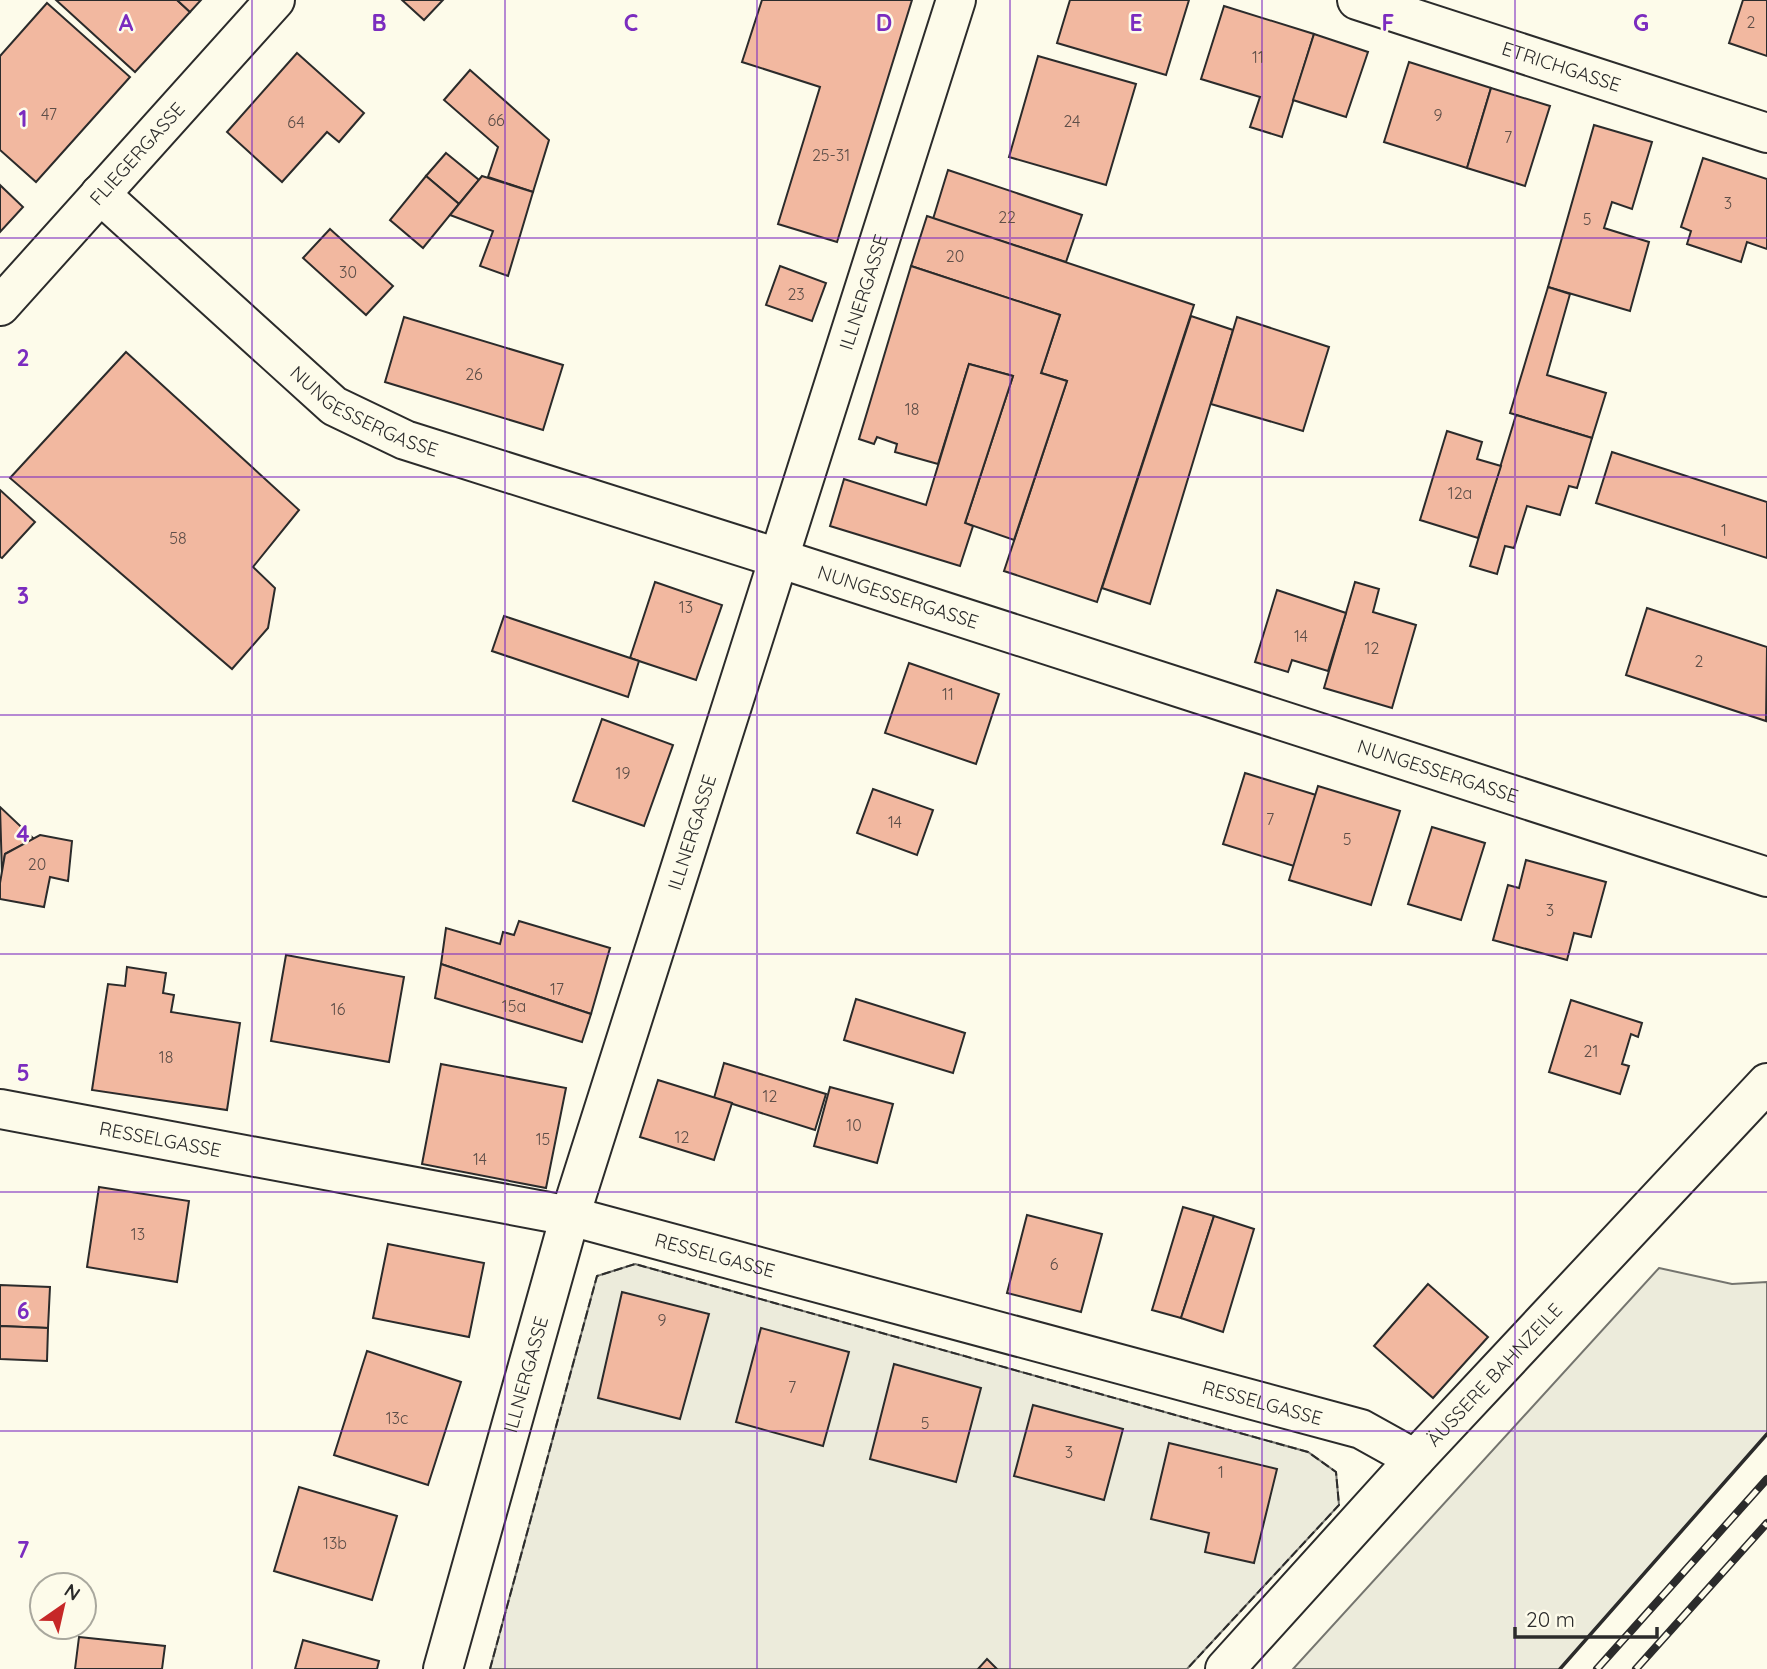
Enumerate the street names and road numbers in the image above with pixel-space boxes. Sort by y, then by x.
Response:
street label: ETRICHGASSE [1499,36,1624,97]
street label: FLIEGERGASSE [84,97,190,210]
street label: ILLNERGASSE [834,231,893,353]
street label: NUNGESSERGASSE [285,360,441,462]
street label: NUNGESSERGASSE [815,560,982,634]
street label: NUNGESSERGASSE [1354,734,1521,808]
street label: ILLNERGASSE [662,772,721,893]
street label: RESSELGASSE [97,1116,223,1162]
street label: RESSELGASSE [652,1227,778,1283]
street label: ÄUSSERE BAHNZEILE [1421,1298,1567,1451]
street label: ILLNERGASSE [498,1313,553,1435]
street label: RESSELGASSE [1200,1375,1325,1430]

